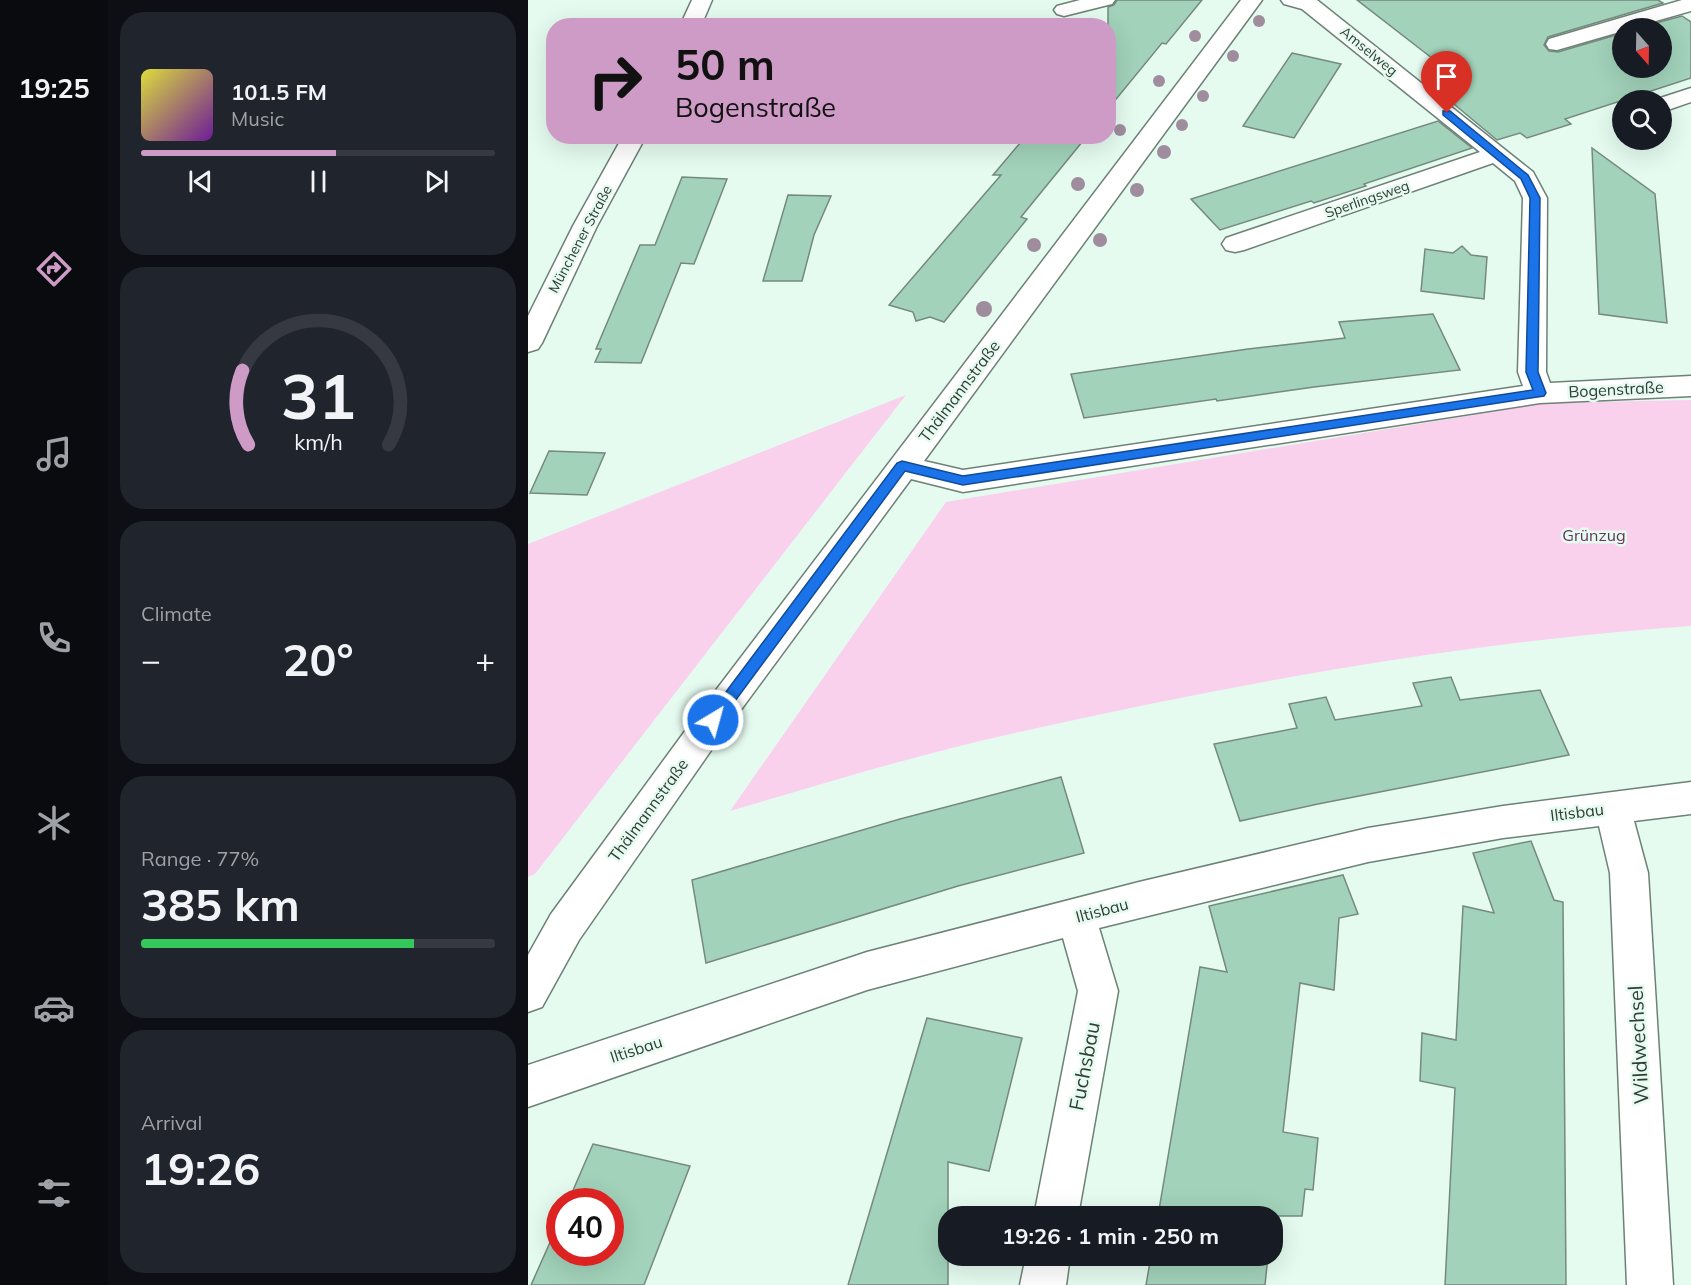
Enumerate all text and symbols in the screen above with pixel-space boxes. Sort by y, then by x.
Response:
north arrow [1612,18,1672,78]
map controls [1612,18,1672,150]
street label: Amselweg [1337,22,1401,80]
text: 50 m [675,38,775,91]
icon: right [576,42,654,120]
pin [1421,51,1472,113]
icon: arrive [1430,60,1463,93]
text: 19:25 [18,71,90,105]
text: 101.5 FM [231,78,327,106]
text: Bogenstraße [675,90,836,124]
button: search [1612,90,1672,150]
text: Music [231,106,284,131]
icon: previous [184,165,217,198]
icon: pause [302,165,335,198]
icon: next [420,165,453,198]
street label: Sperlingsweg [1322,176,1412,222]
street label: Münchener Straße [544,182,616,296]
icon: directions [33,248,75,290]
street label: Thälmannstraße [914,336,1004,446]
text: 31 [281,356,355,435]
street label: Bogenstraße [1568,377,1664,401]
text: km/h [294,428,342,455]
icon: music [33,433,75,475]
park label: Grünzug [1562,525,1626,545]
text: Climate [141,601,212,626]
icon: phone [33,617,75,659]
text: 20° [282,631,354,687]
text: − [141,639,161,680]
text: + [475,639,495,680]
position arrow [681,688,745,752]
street label: Thälmannstraße [604,755,692,865]
street label: Iltisbau [1549,799,1605,825]
icon: climate [33,802,75,844]
text: Range · 77% [141,846,259,871]
text: 385 km [141,876,300,932]
street label: Iltisbau [1073,893,1131,927]
street label: Wildwechsel [1622,985,1654,1105]
icon: car [33,987,75,1029]
street label: Fuchsbau [1063,1020,1105,1112]
street label: Iltisbau [607,1031,665,1067]
text: Arrival [141,1110,202,1135]
text: 19:26 [141,1140,260,1196]
icon: filters [33,1172,75,1214]
speed limit sign: 40 [546,1188,624,1266]
text: 19:26 · 1 min · 250 m [1002,1222,1219,1250]

